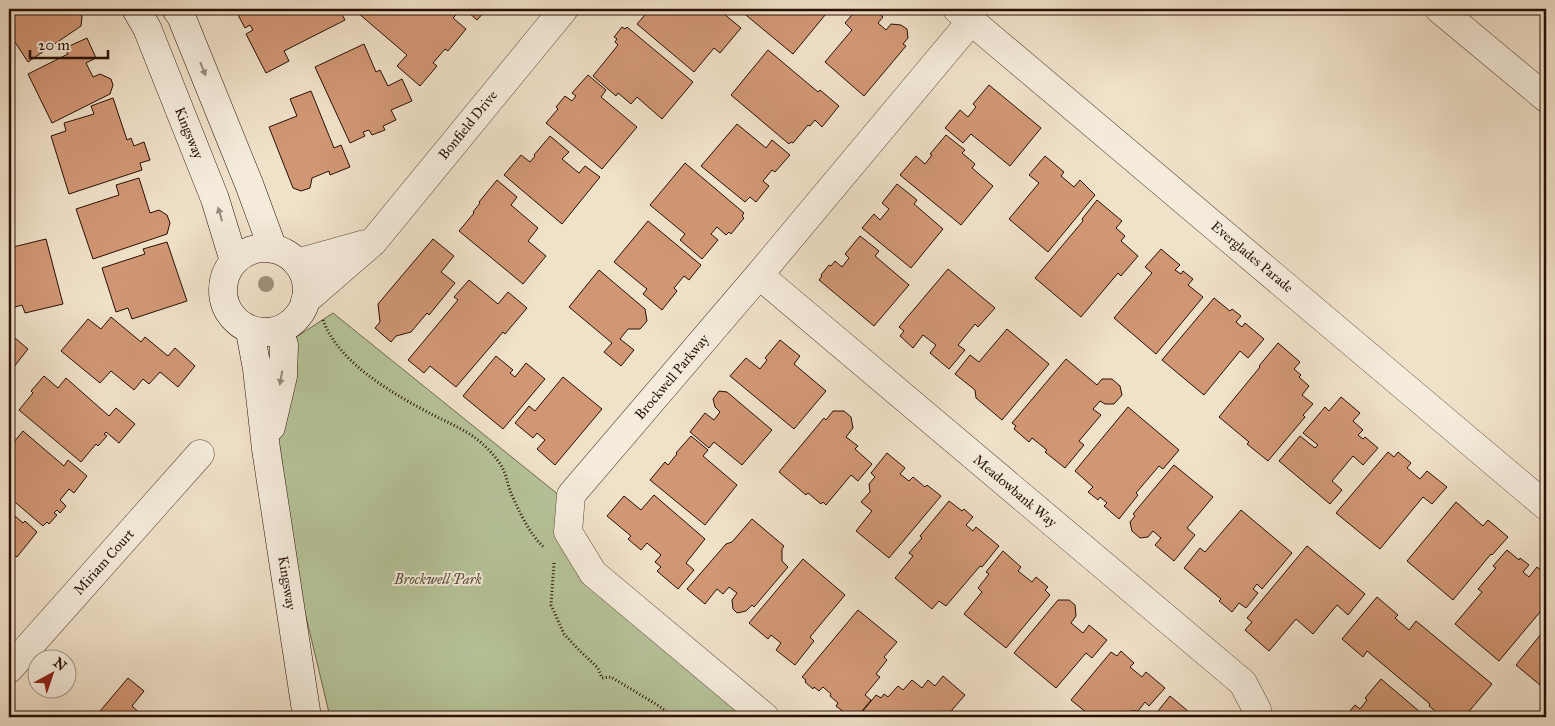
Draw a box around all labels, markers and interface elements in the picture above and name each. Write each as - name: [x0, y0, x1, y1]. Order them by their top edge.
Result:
- scale bar: [30, 28, 108, 60]
- text: 20 m: [38, 36, 70, 54]
- one-way arrow: [199, 62, 207, 77]
- street label: Bonfield Drive: [435, 87, 501, 163]
- street label: Kingsway: [171, 105, 207, 162]
- one-way arrow: [215, 207, 223, 222]
- street label: Everglades Parade: [1207, 218, 1297, 296]
- street label: Brockwell Parkway: [631, 331, 713, 423]
- one-way arrow: [277, 371, 285, 387]
- street label: Meadowbank Way: [970, 451, 1061, 531]
- street label: Miriam Court: [70, 526, 138, 598]
- street label: Kingsway: [274, 555, 300, 612]
- park label: Brockwell Park: [393, 571, 483, 588]
- north arrow: [28, 648, 78, 698]
- text: N: [50, 654, 70, 675]

